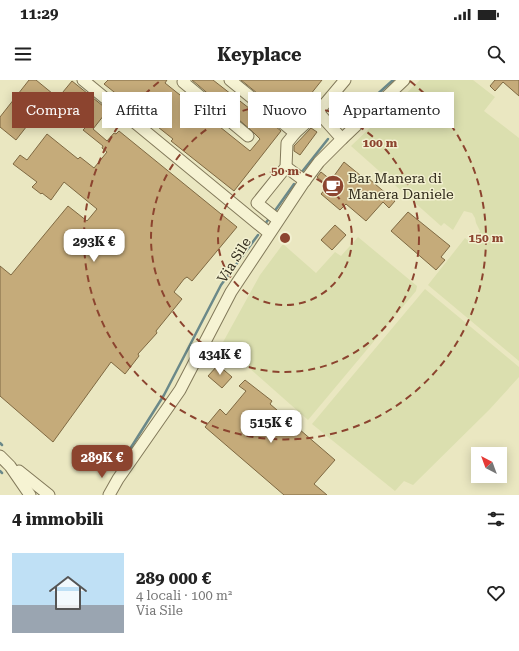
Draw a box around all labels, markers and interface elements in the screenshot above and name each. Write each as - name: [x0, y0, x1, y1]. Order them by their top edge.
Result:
- text: 11:29: [20, 5, 58, 23]
- icon: menu: [12, 43, 34, 65]
- icon: search: [485, 43, 507, 65]
- text: Keyplace: [217, 44, 302, 65]
- chip: Compra: [12, 92, 94, 128]
- chip: Affitta: [102, 92, 172, 128]
- chip: Filtri: [180, 92, 240, 128]
- chip: Nuovo: [248, 92, 321, 128]
- chip: Appartamento: [329, 92, 454, 128]
- text: 100 m: [363, 136, 398, 150]
- text: 50 m: [271, 164, 299, 178]
- place label: Bar Manera di Manera Daniele: [348, 170, 454, 202]
- cafe icon: Bar Manera di Manera Daniele: [320, 173, 346, 199]
- pin: 293K €: [61, 229, 127, 263]
- centre of rings: [278, 231, 292, 245]
- text: 150 m: [469, 231, 504, 245]
- text: 293K €: [73, 234, 115, 249]
- street label: Via Sile: [214, 234, 254, 286]
- pin: 434K €: [187, 342, 253, 376]
- text: 434K €: [199, 347, 241, 362]
- pin: 515K €: [238, 410, 304, 444]
- text: 515K €: [250, 415, 292, 430]
- pin: 289K €: [69, 445, 135, 479]
- north arrow: [471, 447, 507, 483]
- map controls: [471, 447, 507, 483]
- text: 289K €: [81, 450, 123, 465]
- icon: filters: [485, 508, 507, 530]
- text: 4 immobili: [12, 509, 103, 529]
- text: 289 000 €: [136, 568, 211, 588]
- icon: home: [44, 569, 92, 617]
- icon: heart: [485, 582, 507, 604]
- text: 4 locali · 100 m²: [136, 588, 232, 603]
- text: Via Sile: [136, 603, 183, 618]

